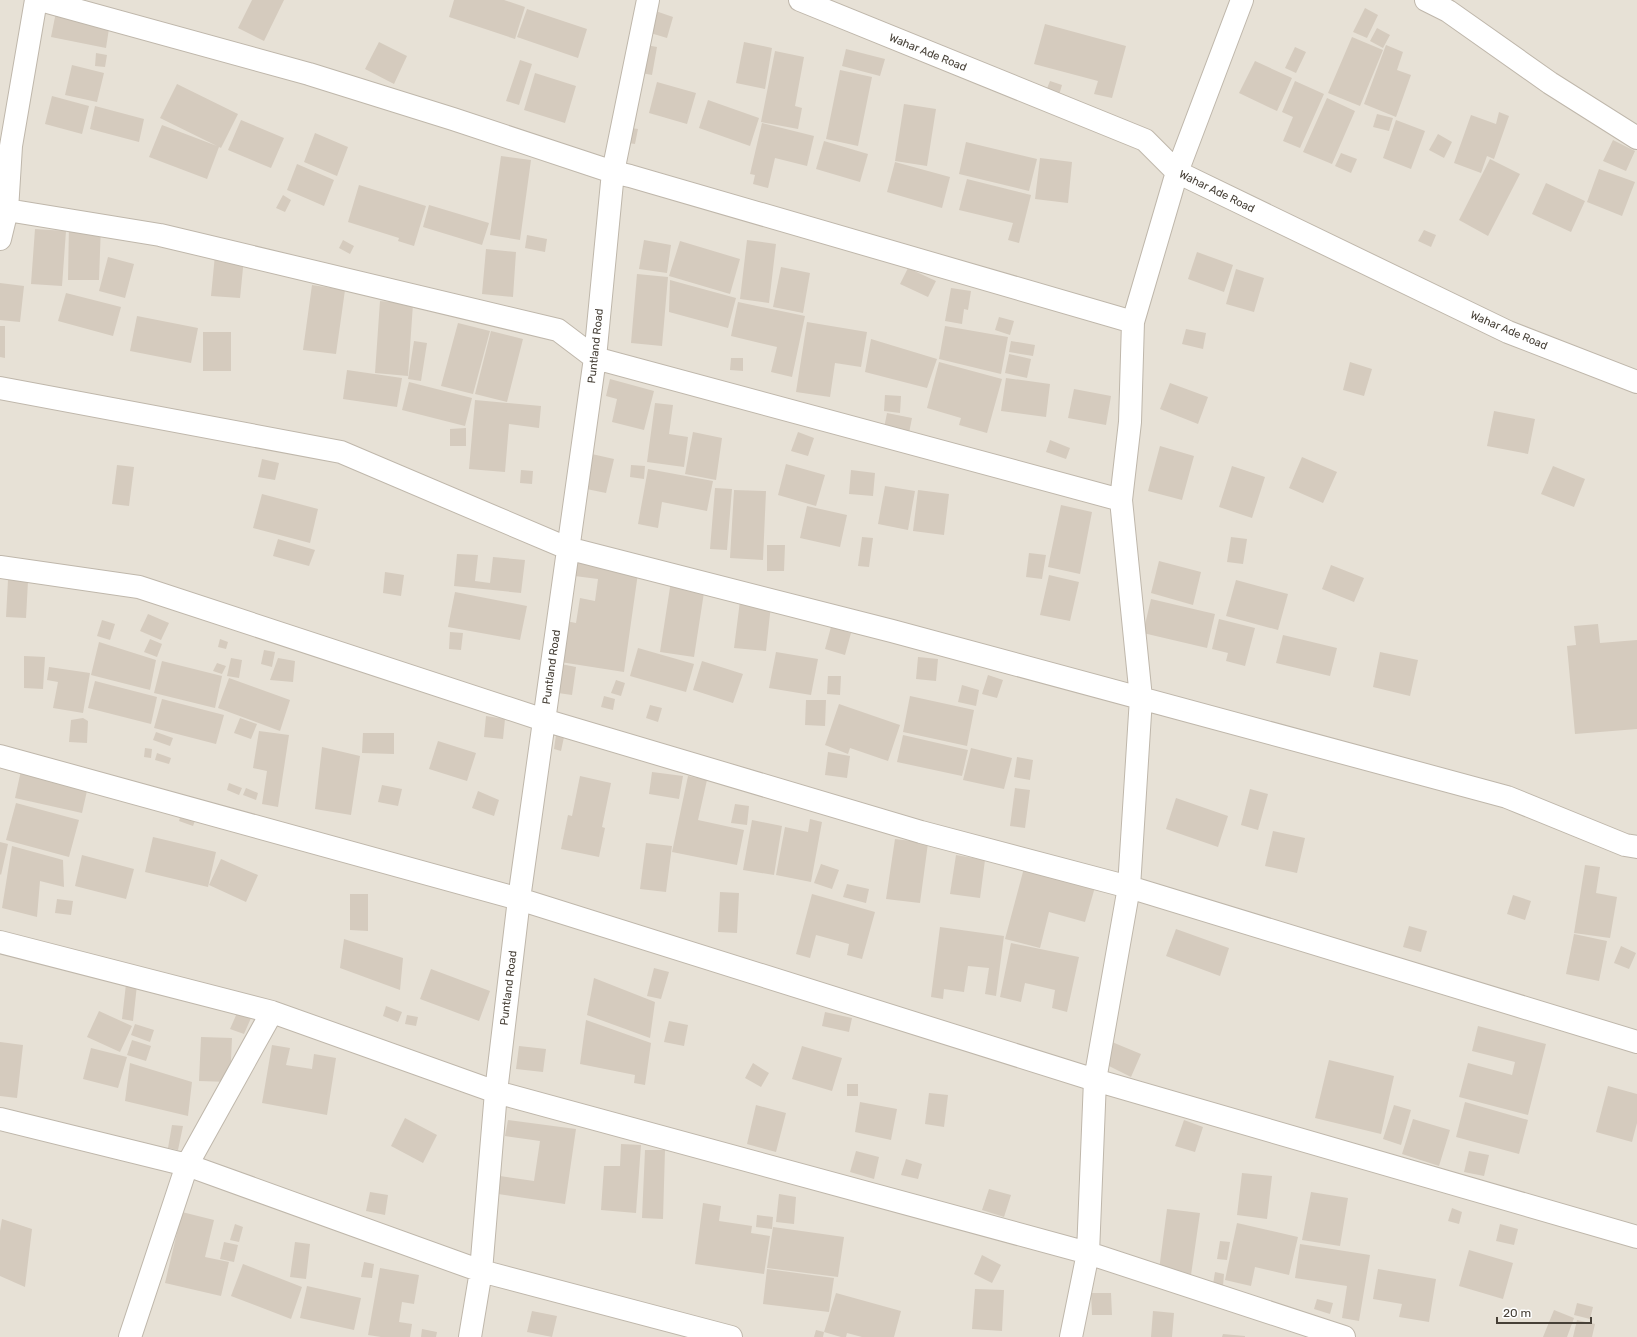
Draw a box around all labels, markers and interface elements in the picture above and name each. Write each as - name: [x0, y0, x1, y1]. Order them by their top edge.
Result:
- street label: Wahar Ade Road: [887, 31, 969, 74]
- street label: Wahar Ade Road: [1177, 168, 1257, 215]
- street label: Puntland Road: [585, 308, 606, 384]
- street label: Wahar Ade Road: [1468, 308, 1549, 353]
- street label: Puntland Road: [540, 629, 563, 705]
- street label: Puntland Road: [497, 950, 520, 1026]
- scale bar: [1497, 1299, 1591, 1325]
- text: 20 m: [1503, 1306, 1531, 1320]

